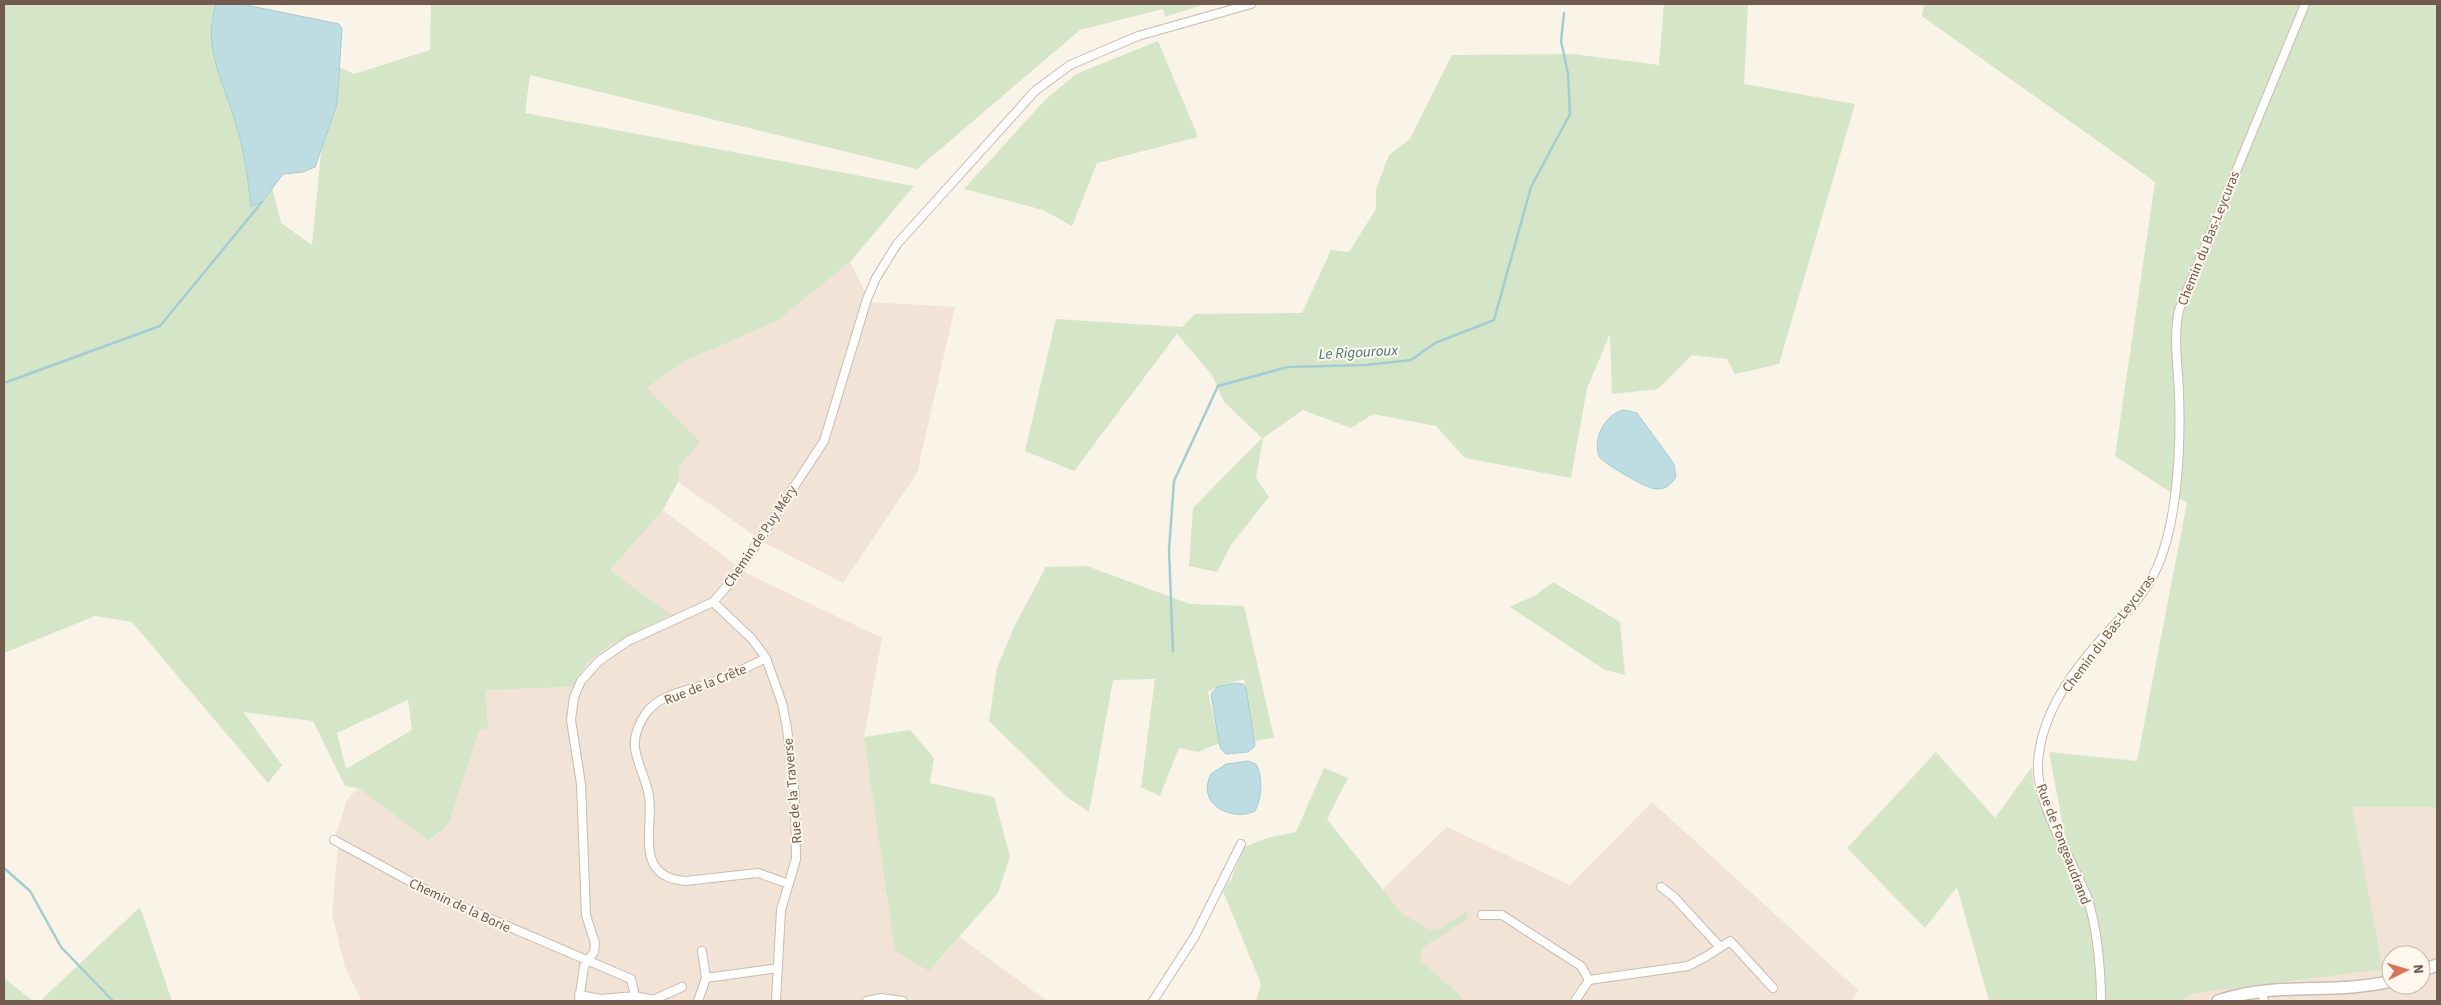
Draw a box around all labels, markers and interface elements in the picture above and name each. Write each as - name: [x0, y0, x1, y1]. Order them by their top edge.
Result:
- street label: Chemin du Bas-Leycuras: [2173, 168, 2245, 309]
- water label: Le Rigouroux: [1318, 340, 1399, 365]
- street label: Chemin de Puy Méry: [719, 481, 803, 592]
- street label: Chemin du Bas-Leycuras: [2058, 570, 2160, 697]
- street label: Rue de la Crête: [661, 659, 750, 711]
- street label: Rue de la Traverse: [778, 737, 808, 844]
- street label: Rue de Fongeaudrand: [2031, 781, 2095, 908]
- street label: Chemin de la Borie: [405, 874, 514, 938]
- north arrow: [2381, 945, 2431, 995]
- text: N: [2408, 963, 2428, 974]

